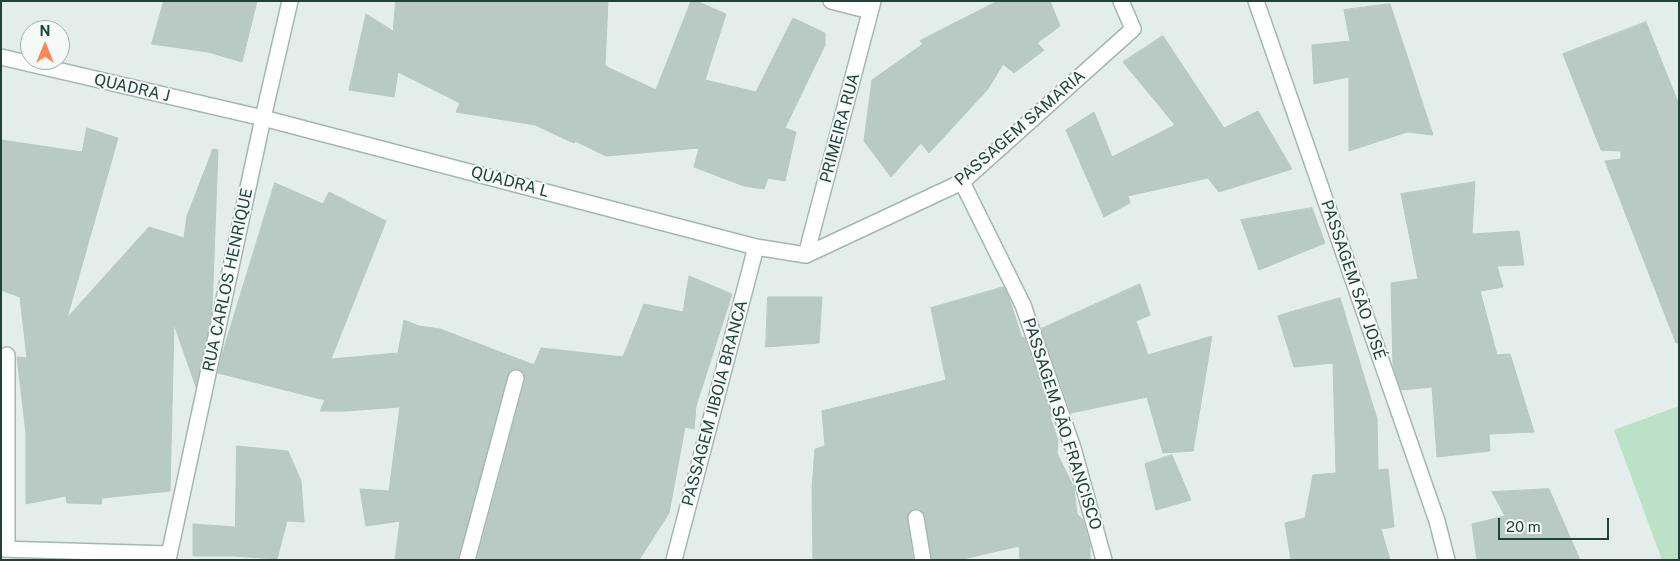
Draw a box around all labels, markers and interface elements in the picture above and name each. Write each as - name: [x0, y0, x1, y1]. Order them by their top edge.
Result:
- north arrow: [20, 20, 70, 70]
- text: N: [40, 23, 50, 39]
- street label: PASSAGEM SAMARIA: [951, 66, 1089, 190]
- street label: QUADRA J: [92, 70, 172, 106]
- street label: PRIMEIRA RUA: [816, 71, 864, 185]
- street label: QUADRA L: [469, 162, 551, 202]
- street label: RUA CARLOS HENRIQUE: [199, 186, 257, 374]
- street label: PASSAGEM SÃO JOSÉ: [1317, 198, 1389, 362]
- street label: PASSAGEM JIBOIA BRANCA: [678, 298, 752, 508]
- street label: PASSAGEM SÃO FRANCISCO: [1019, 316, 1105, 532]
- scale bar: [1500, 508, 1611, 540]
- text: 20 m: [1506, 518, 1541, 535]

